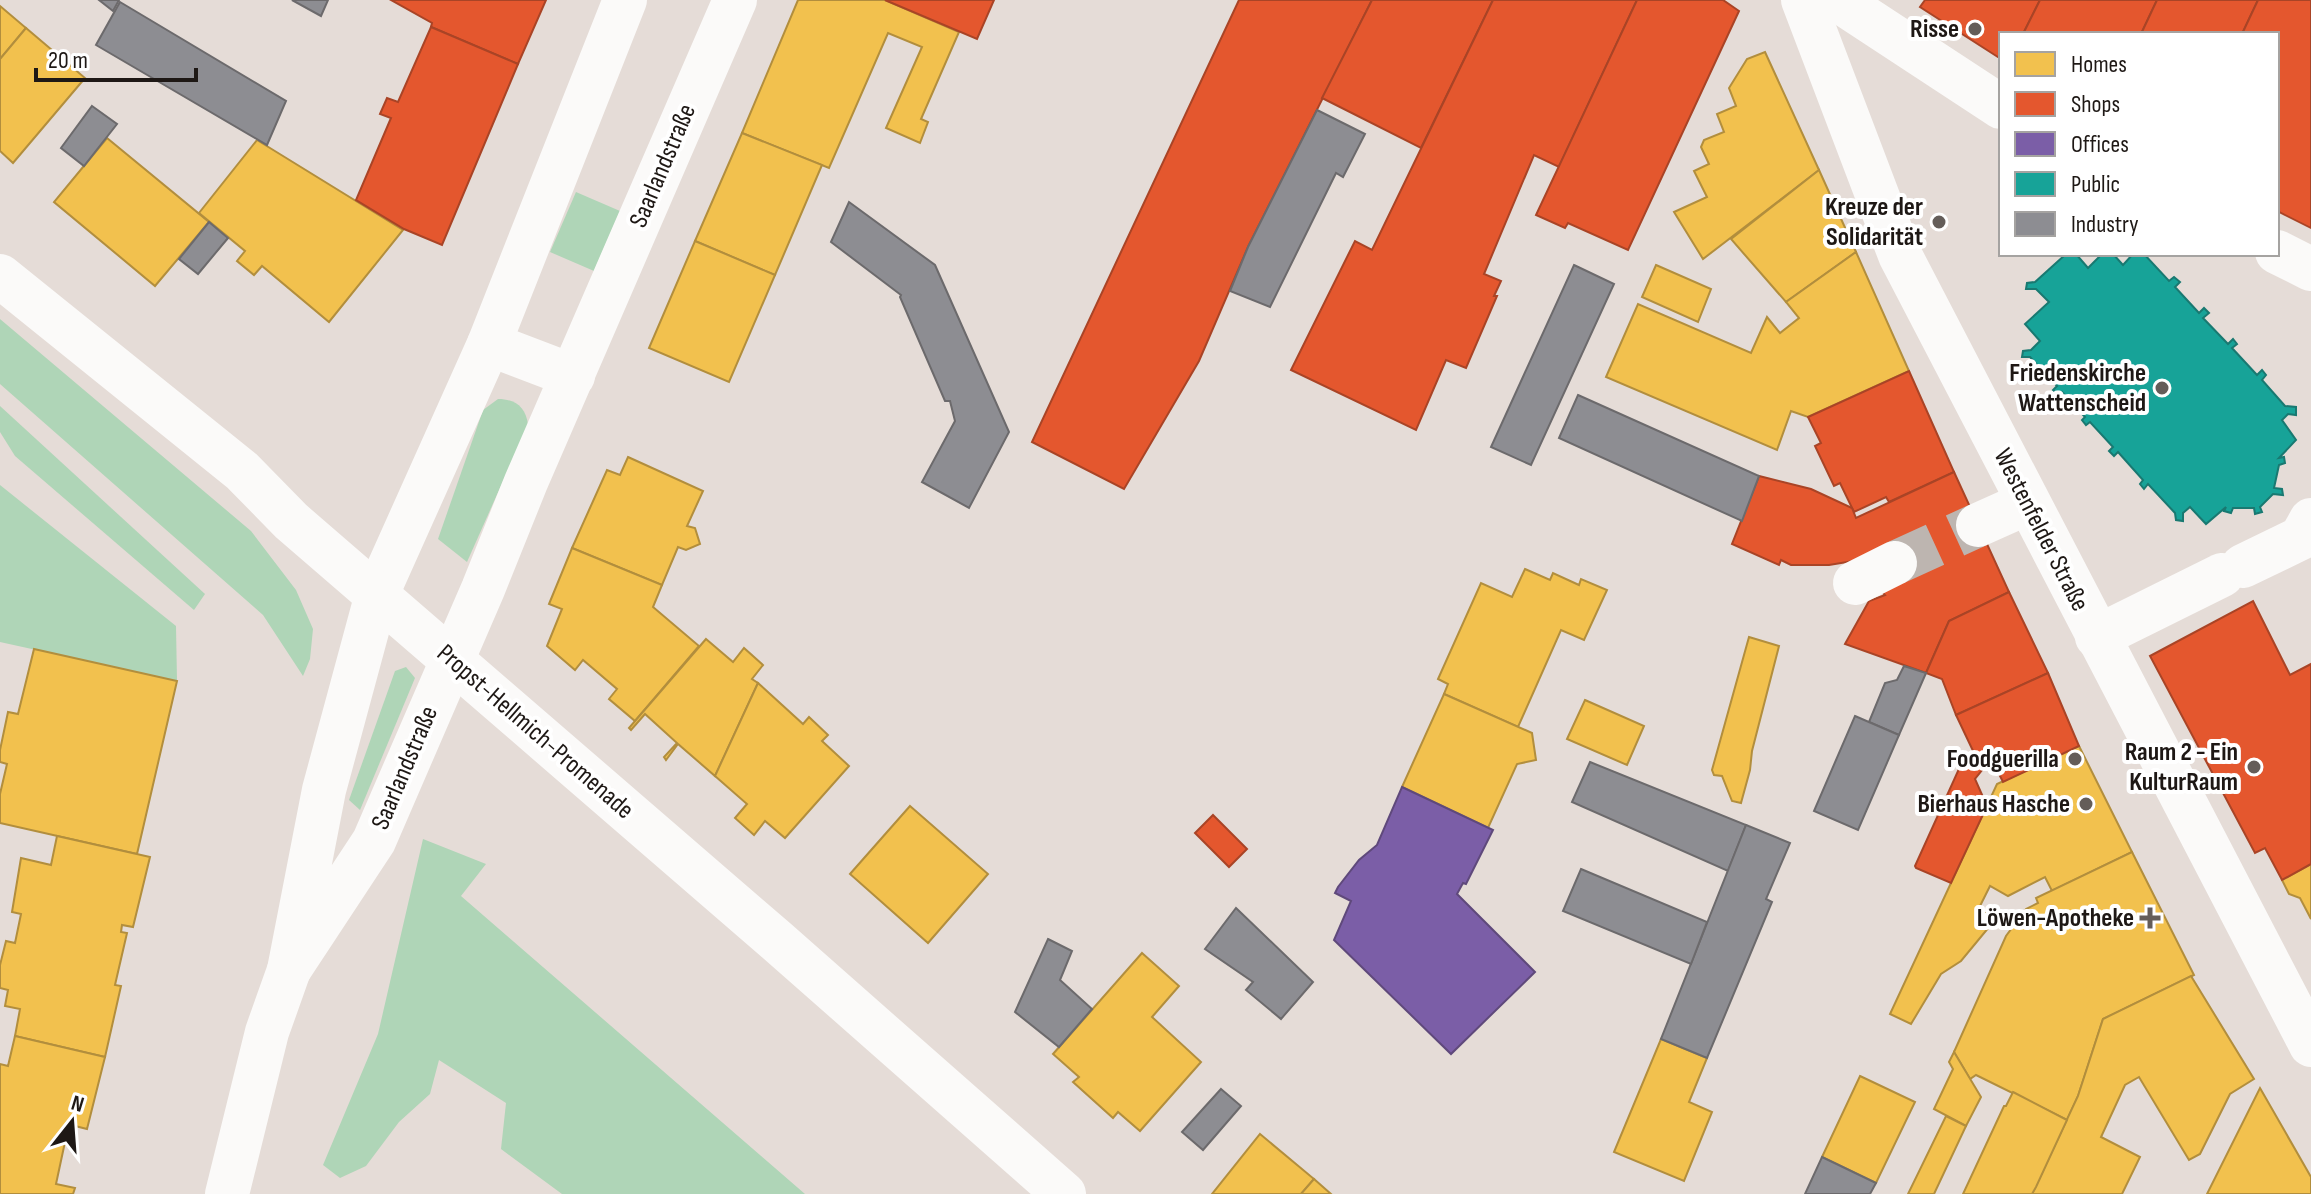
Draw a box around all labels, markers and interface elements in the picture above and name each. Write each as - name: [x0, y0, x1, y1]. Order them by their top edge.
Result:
- place label: Risse: [1910, 14, 1959, 45]
- marker: Risse: [1966, 20, 1984, 38]
- scale bar: [36, 32, 196, 82]
- legend: [1999, 32, 2279, 256]
- text: 20 m: [48, 46, 88, 75]
- text: Homes: [2071, 50, 2127, 79]
- text: Shops: [2071, 90, 2120, 119]
- street label: Saarlandstraße: [623, 100, 703, 232]
- text: Offices: [2071, 130, 2129, 159]
- text: Public: [2071, 170, 2120, 199]
- place label: Kreuze der Solidarität: [1825, 192, 1923, 253]
- text: Industry: [2071, 210, 2138, 239]
- marker: Kreuze der Solidarität: [1930, 213, 1948, 231]
- place label: Friedenskirche Wattenscheid: [2009, 358, 2146, 419]
- marker: Friedenskirche Wattenscheid: [2153, 379, 2171, 397]
- street label: Westenfelder Straße: [1987, 444, 2095, 616]
- street label: Propst-Hellmich-Promenade: [430, 638, 640, 826]
- street label: Saarlandstraße: [365, 702, 445, 834]
- place label: Raum 2 - Ein KulturRaum: [2125, 737, 2238, 798]
- place label: Foodguerilla: [1947, 744, 2059, 775]
- marker: Foodguerilla: [2066, 750, 2084, 768]
- marker: Raum 2 - Ein KulturRaum: [2245, 758, 2263, 776]
- place label: Bierhaus Hasche: [1918, 789, 2070, 820]
- marker: Bierhaus Hasche: [2077, 795, 2095, 813]
- place label: Löwen-Apotheke: [1977, 903, 2134, 934]
- marker: Löwen-Apotheke: [2141, 909, 2159, 927]
- north arrow: [32, 1082, 112, 1162]
- text: N: [68, 1090, 87, 1119]

